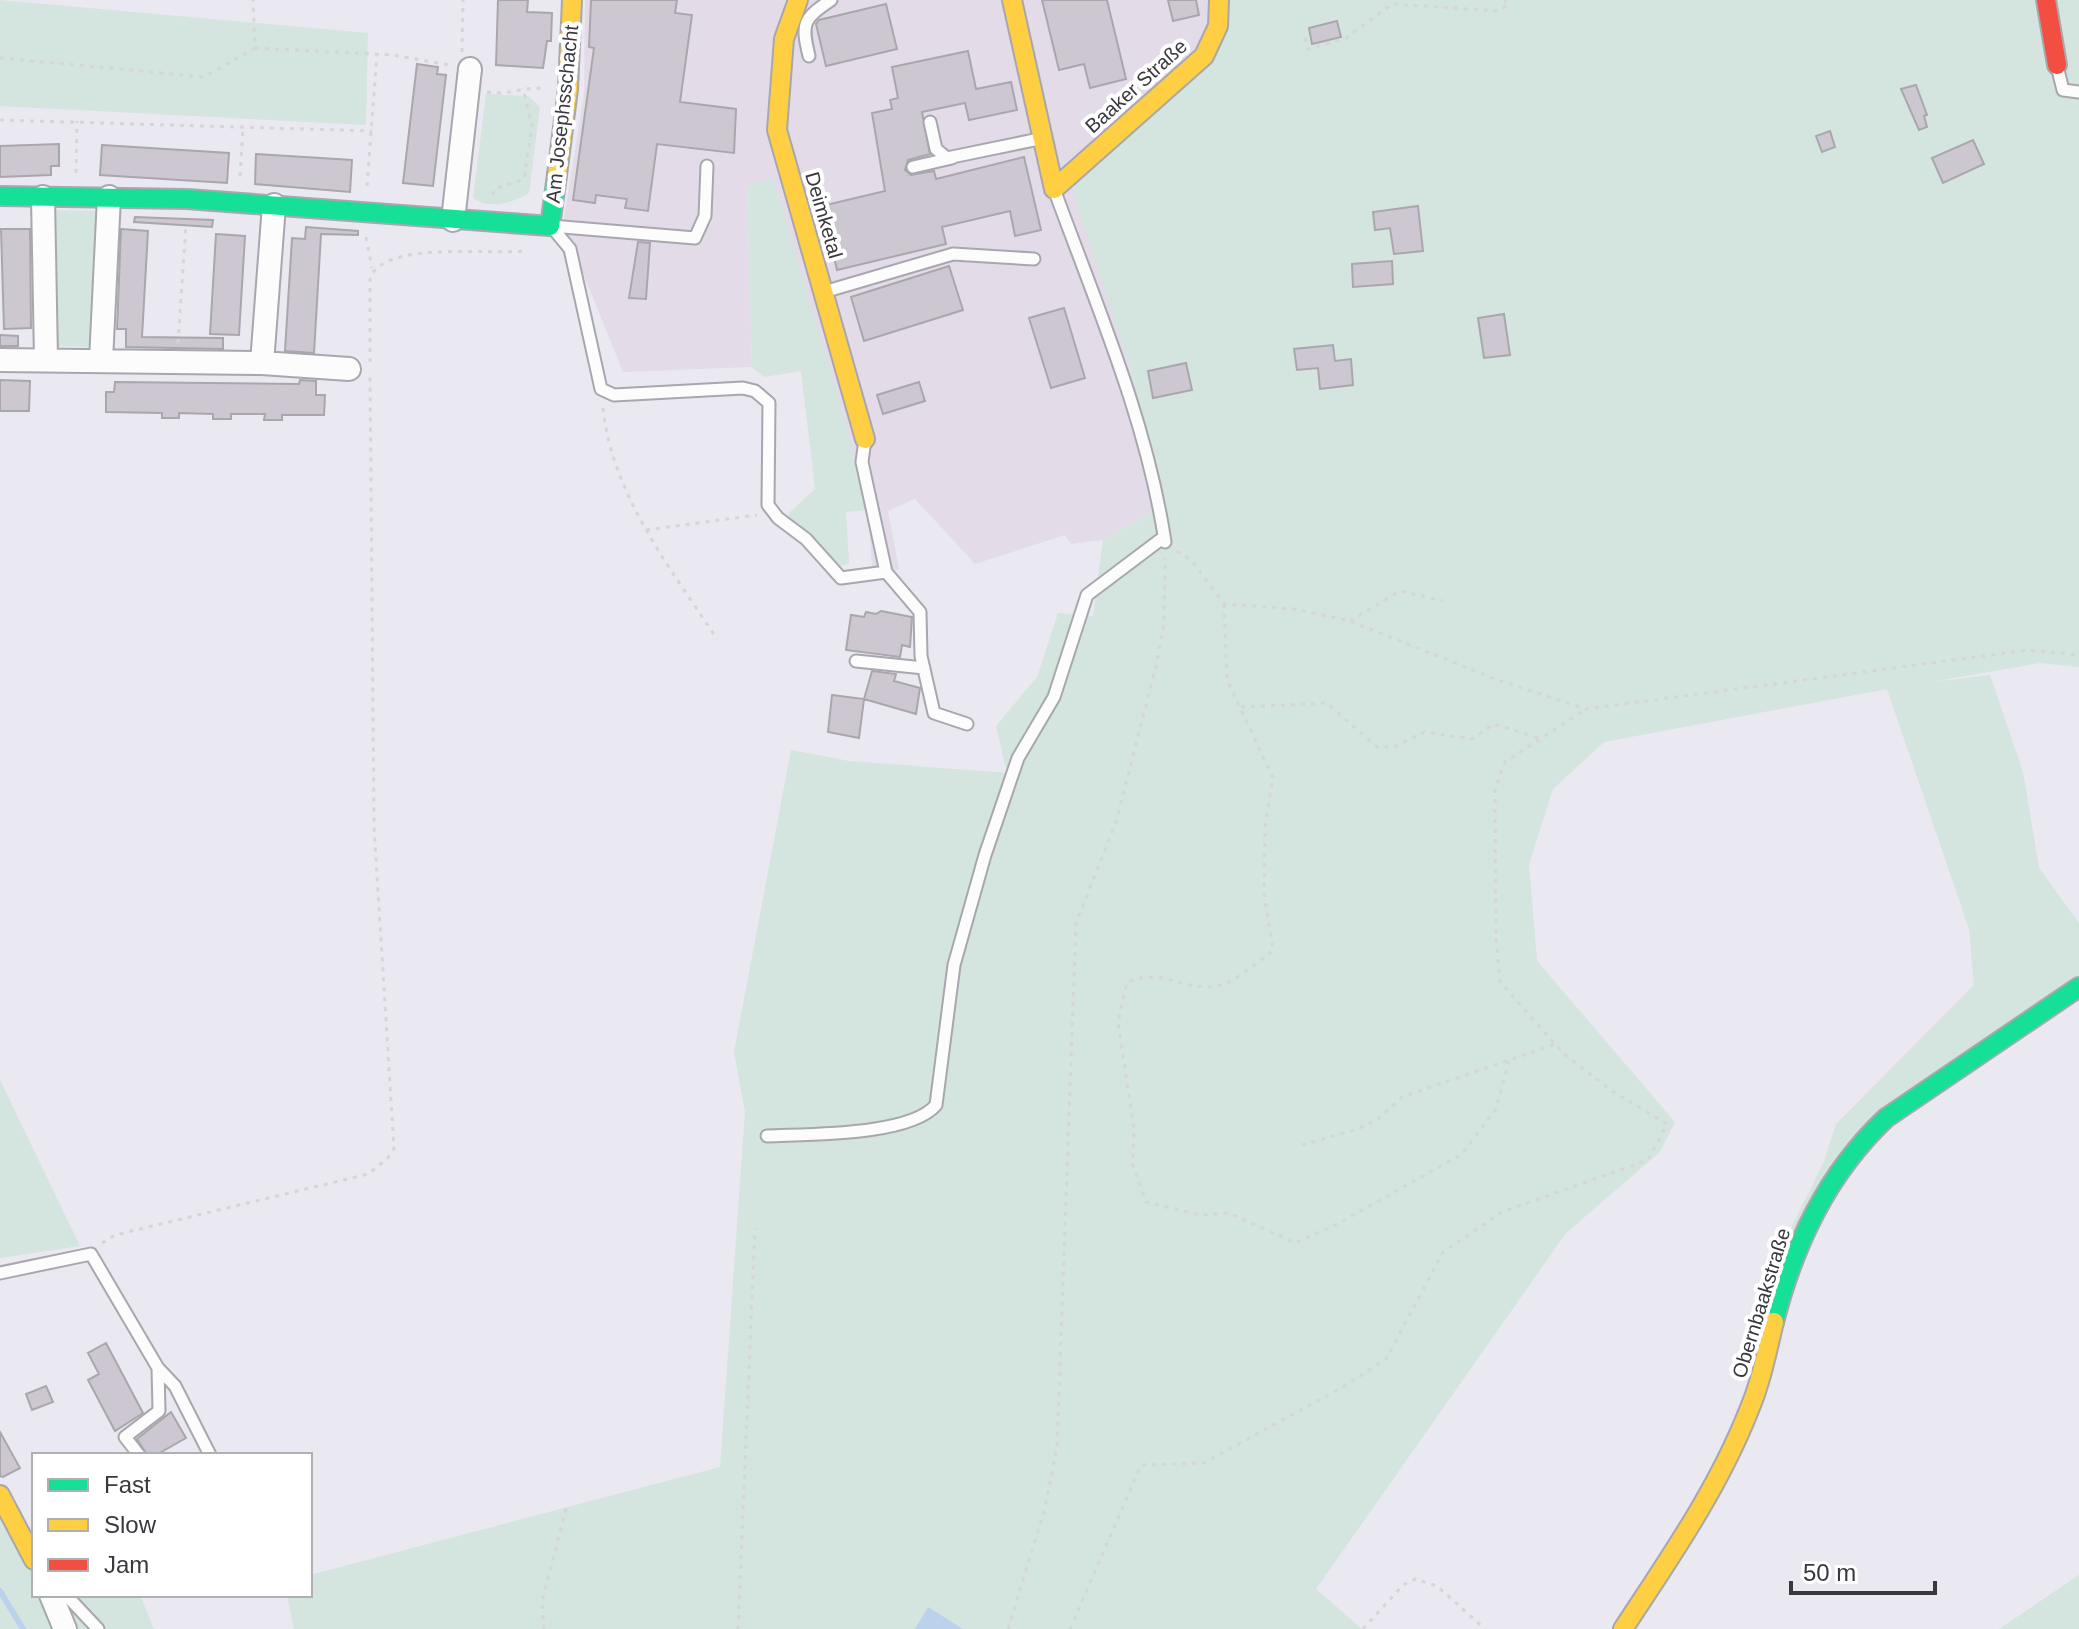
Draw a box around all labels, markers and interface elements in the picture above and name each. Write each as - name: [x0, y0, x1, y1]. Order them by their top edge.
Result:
- street label: Am Josephsschacht: [542, 23, 582, 204]
- street label: Baaker Straße: [1081, 35, 1191, 137]
- street label: Deimketal: [801, 169, 847, 261]
- street label: Obernbaakstraße: [1728, 1225, 1794, 1381]
- legend: [32, 1453, 312, 1597]
- text: Fast: [104, 1471, 151, 1498]
- text: Slow: [104, 1511, 157, 1538]
- scale bar: [1791, 1545, 1935, 1595]
- text: Jam: [104, 1551, 149, 1578]
- text: 50 m: [1803, 1559, 1856, 1586]

